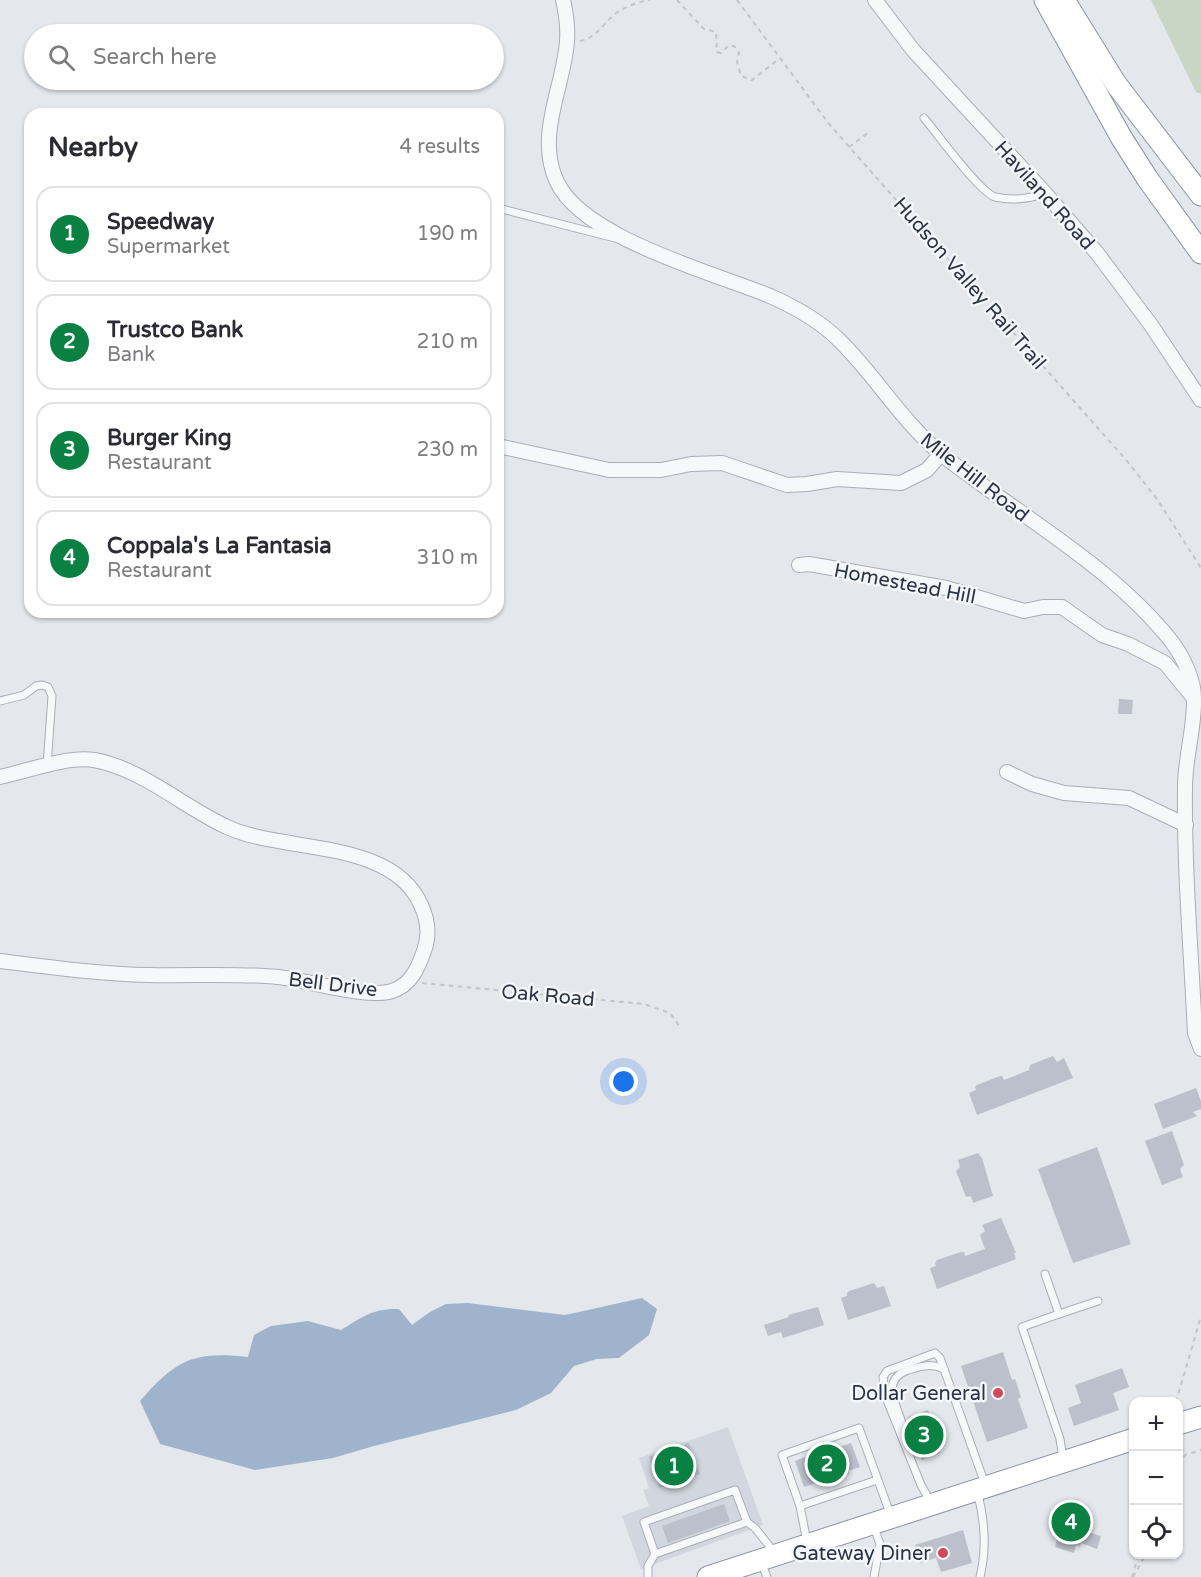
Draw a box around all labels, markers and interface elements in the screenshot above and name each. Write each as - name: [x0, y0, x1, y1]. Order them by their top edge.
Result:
- search box: [24, 24, 504, 90]
- icon: search: [45, 41, 78, 74]
- text: Search here: [93, 44, 217, 70]
- text: Nearby: [48, 132, 138, 163]
- text: 4 results: [400, 135, 480, 159]
- street label: Haviland Road: [989, 136, 1099, 255]
- street label: Hudson Valley Rail Trail: [888, 193, 1051, 375]
- text: Speedway: [107, 209, 214, 235]
- text: 1: [63, 222, 76, 246]
- text: 190 m: [417, 222, 478, 246]
- text: Supermarket: [107, 235, 230, 259]
- text: Trustco Bank: [107, 317, 243, 343]
- text: 2: [63, 330, 76, 354]
- text: 210 m: [417, 330, 478, 354]
- text: Bank: [107, 343, 155, 367]
- text: Burger King: [107, 425, 232, 451]
- street label: Mile Hill Road: [915, 428, 1033, 528]
- text: 3: [63, 438, 76, 462]
- text: 230 m: [417, 438, 478, 462]
- text: Restaurant: [107, 451, 212, 475]
- text: Coppala's La Fantasia: [107, 533, 332, 559]
- text: 4: [63, 546, 76, 570]
- text: 310 m: [417, 546, 478, 570]
- street label: Homestead Hill: [832, 558, 978, 609]
- text: Restaurant: [107, 559, 212, 583]
- street label: Bell Drive: [287, 968, 379, 1002]
- street label: Oak Road: [500, 980, 596, 1012]
- your location: [609, 1067, 638, 1096]
- place label: Dollar General: [851, 1382, 986, 1406]
- marker: Dollar General: [991, 1386, 1005, 1400]
- map controls: [1129, 1397, 1183, 1559]
- button: +: [1129, 1397, 1183, 1451]
- pin: 3: [904, 1412, 944, 1458]
- pin: 2: [808, 1442, 846, 1486]
- pin: 1: [654, 1444, 694, 1488]
- button: −: [1129, 1451, 1183, 1505]
- pin: 4: [1052, 1500, 1090, 1544]
- button: locate: [1129, 1505, 1183, 1559]
- place label: Gateway Diner: [792, 1542, 931, 1566]
- marker: Gateway Diner: [936, 1546, 950, 1560]

